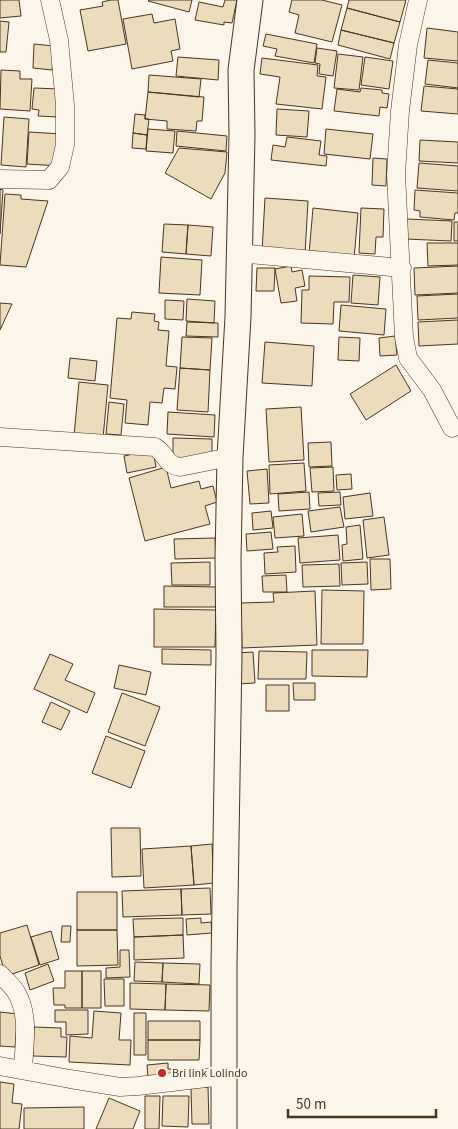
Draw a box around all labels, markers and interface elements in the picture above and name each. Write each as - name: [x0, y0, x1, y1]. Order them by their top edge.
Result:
- place label: Bri link Lolindo: [172, 1065, 247, 1082]
- marker: Bri link Lolindo: [156, 1067, 168, 1079]
- scale bar: [288, 1086, 436, 1118]
- text: 50 m: [296, 1094, 326, 1115]

